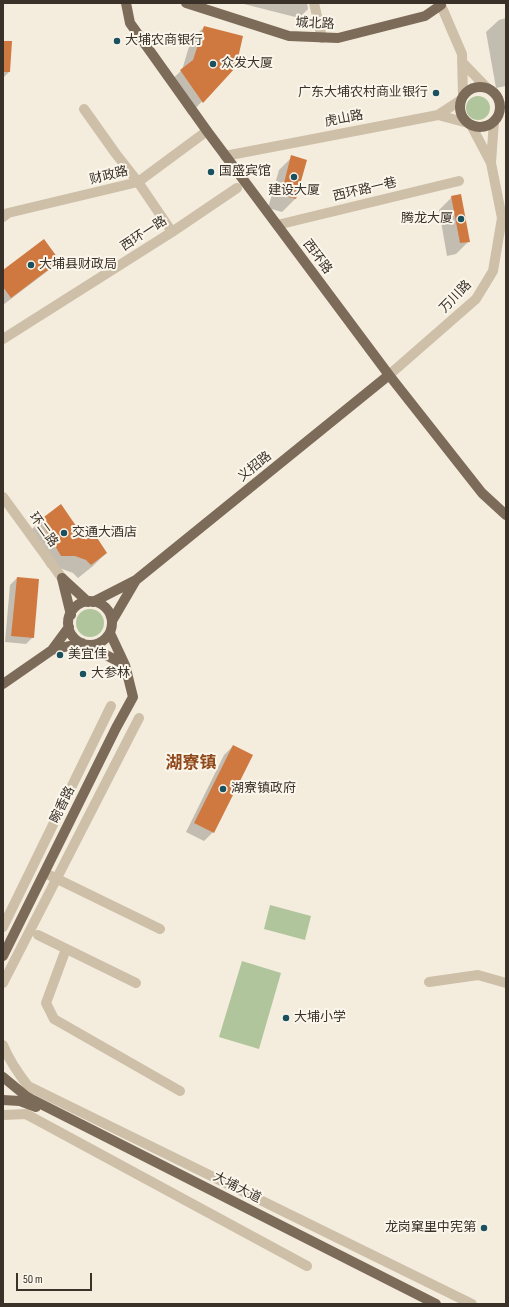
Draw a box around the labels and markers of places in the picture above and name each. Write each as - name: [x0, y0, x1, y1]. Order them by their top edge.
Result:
- place label: 大埔农商银行: [125, 33, 203, 49]
- marker: 大埔农商银行: [112, 36, 122, 46]
- place label: 众发大厦: [221, 56, 273, 72]
- marker: 众发大厦: [208, 59, 218, 69]
- place label: 广东大埔农村商业银行: [298, 85, 428, 101]
- marker: 广东大埔农村商业银行: [431, 88, 441, 98]
- place label: 国盛宾馆: [219, 164, 271, 180]
- marker: 国盛宾馆: [206, 167, 216, 177]
- marker: 建设大厦: [289, 172, 299, 182]
- place label: 建设大厦: [268, 183, 320, 199]
- place label: 腾龙大厦: [401, 211, 453, 227]
- marker: 腾龙大厦: [456, 214, 466, 224]
- place label: 大埔县财政局: [39, 257, 117, 273]
- marker: 大埔县财政局: [26, 260, 36, 270]
- place label: 交通大酒店: [72, 525, 137, 541]
- marker: 交通大酒店: [59, 528, 69, 538]
- place label: 美宜佳: [68, 647, 107, 663]
- marker: 美宜佳: [55, 650, 65, 660]
- place label: 大参林: [91, 666, 130, 682]
- marker: 大参林: [78, 669, 88, 679]
- place label: 湖寮镇政府: [231, 781, 296, 797]
- marker: 湖寮镇政府: [218, 784, 228, 794]
- place label: 大埔小学: [294, 1010, 346, 1026]
- marker: 大埔小学: [281, 1013, 291, 1023]
- place label: 龙岗窠里中宪第: [385, 1220, 476, 1236]
- marker: 龙岗窠里中宪第: [479, 1223, 489, 1233]

